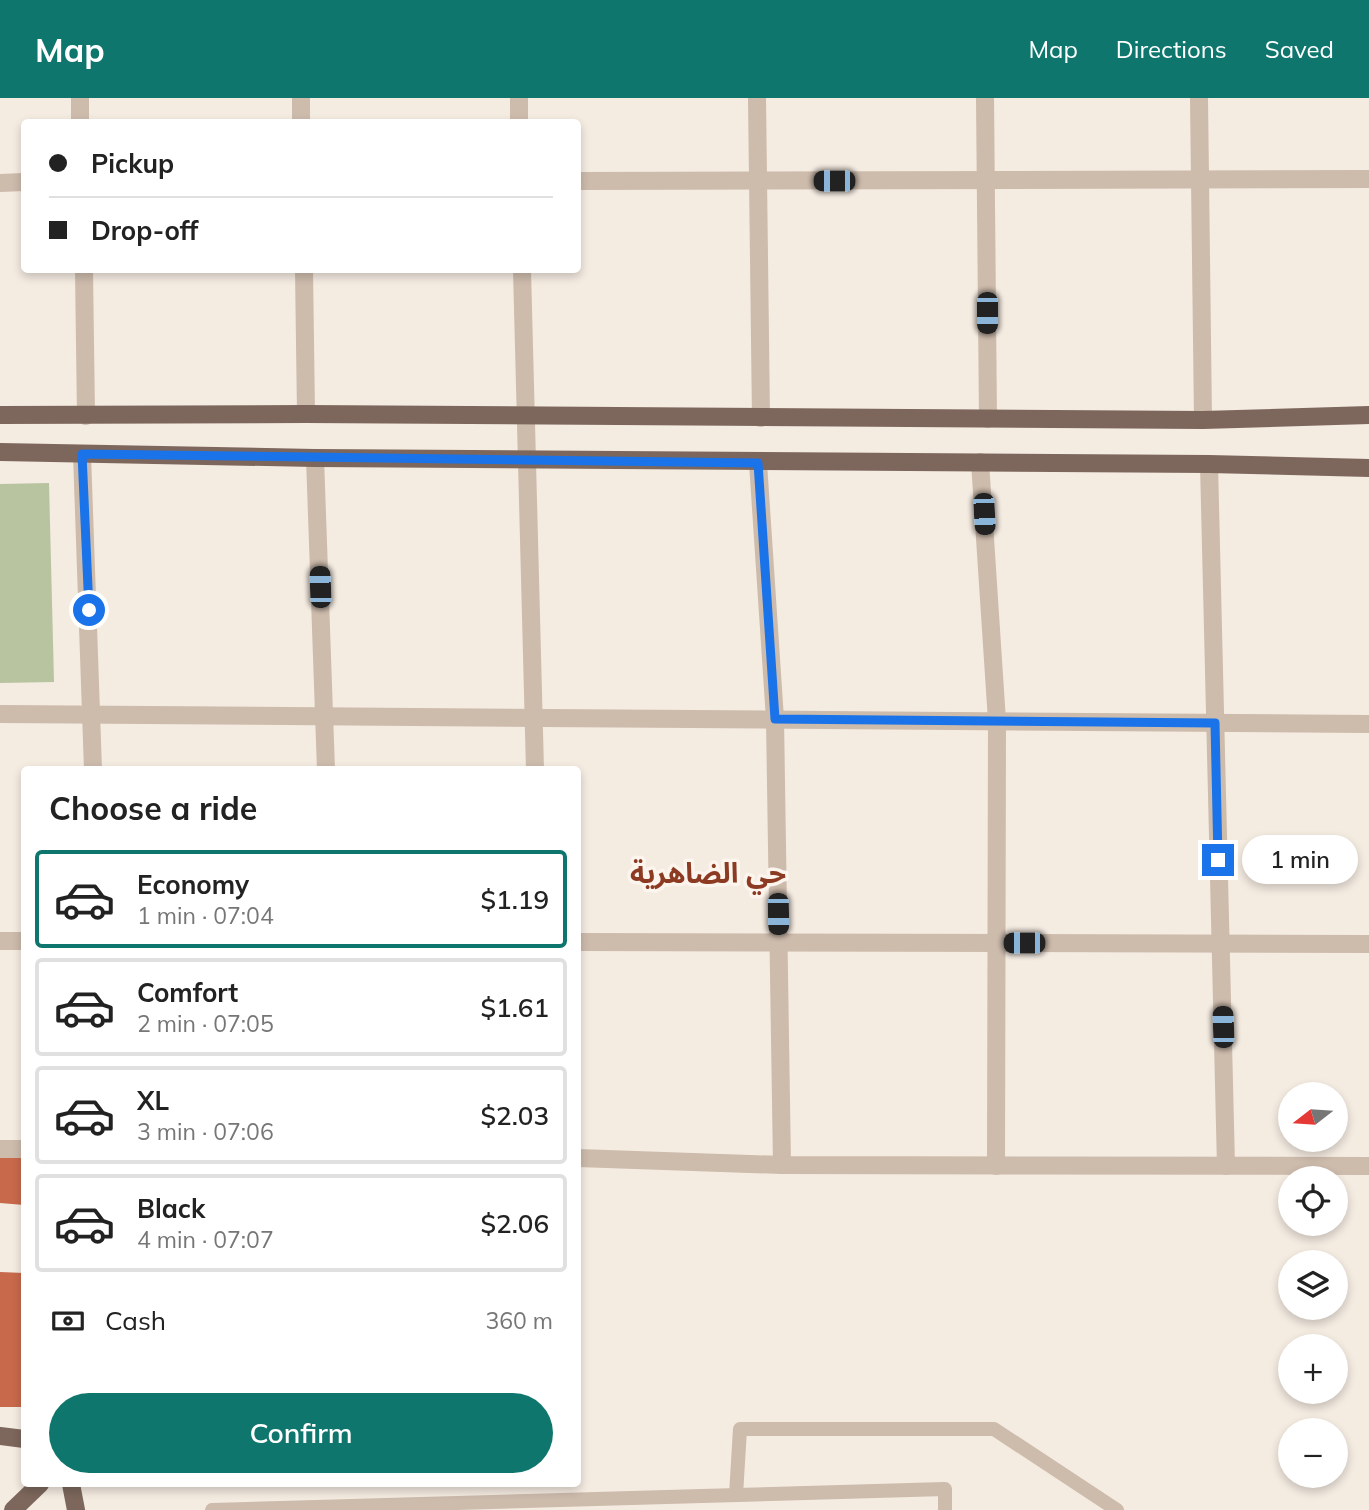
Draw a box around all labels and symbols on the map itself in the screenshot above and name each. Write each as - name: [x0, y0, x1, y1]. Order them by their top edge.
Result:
- car: [814, 171, 856, 192]
- car: [977, 292, 998, 334]
- car: [973, 492, 996, 536]
- car: [309, 566, 332, 608]
- route start: [73, 594, 105, 626]
- callout: 1 min: [1242, 836, 1358, 884]
- route end: [1202, 844, 1234, 876]
- district label: حي الضاهرية: [630, 855, 786, 895]
- car: [768, 893, 789, 935]
- car: [1004, 933, 1046, 954]
- car: [1212, 1006, 1235, 1048]
- north arrow: [1278, 1082, 1348, 1152]

